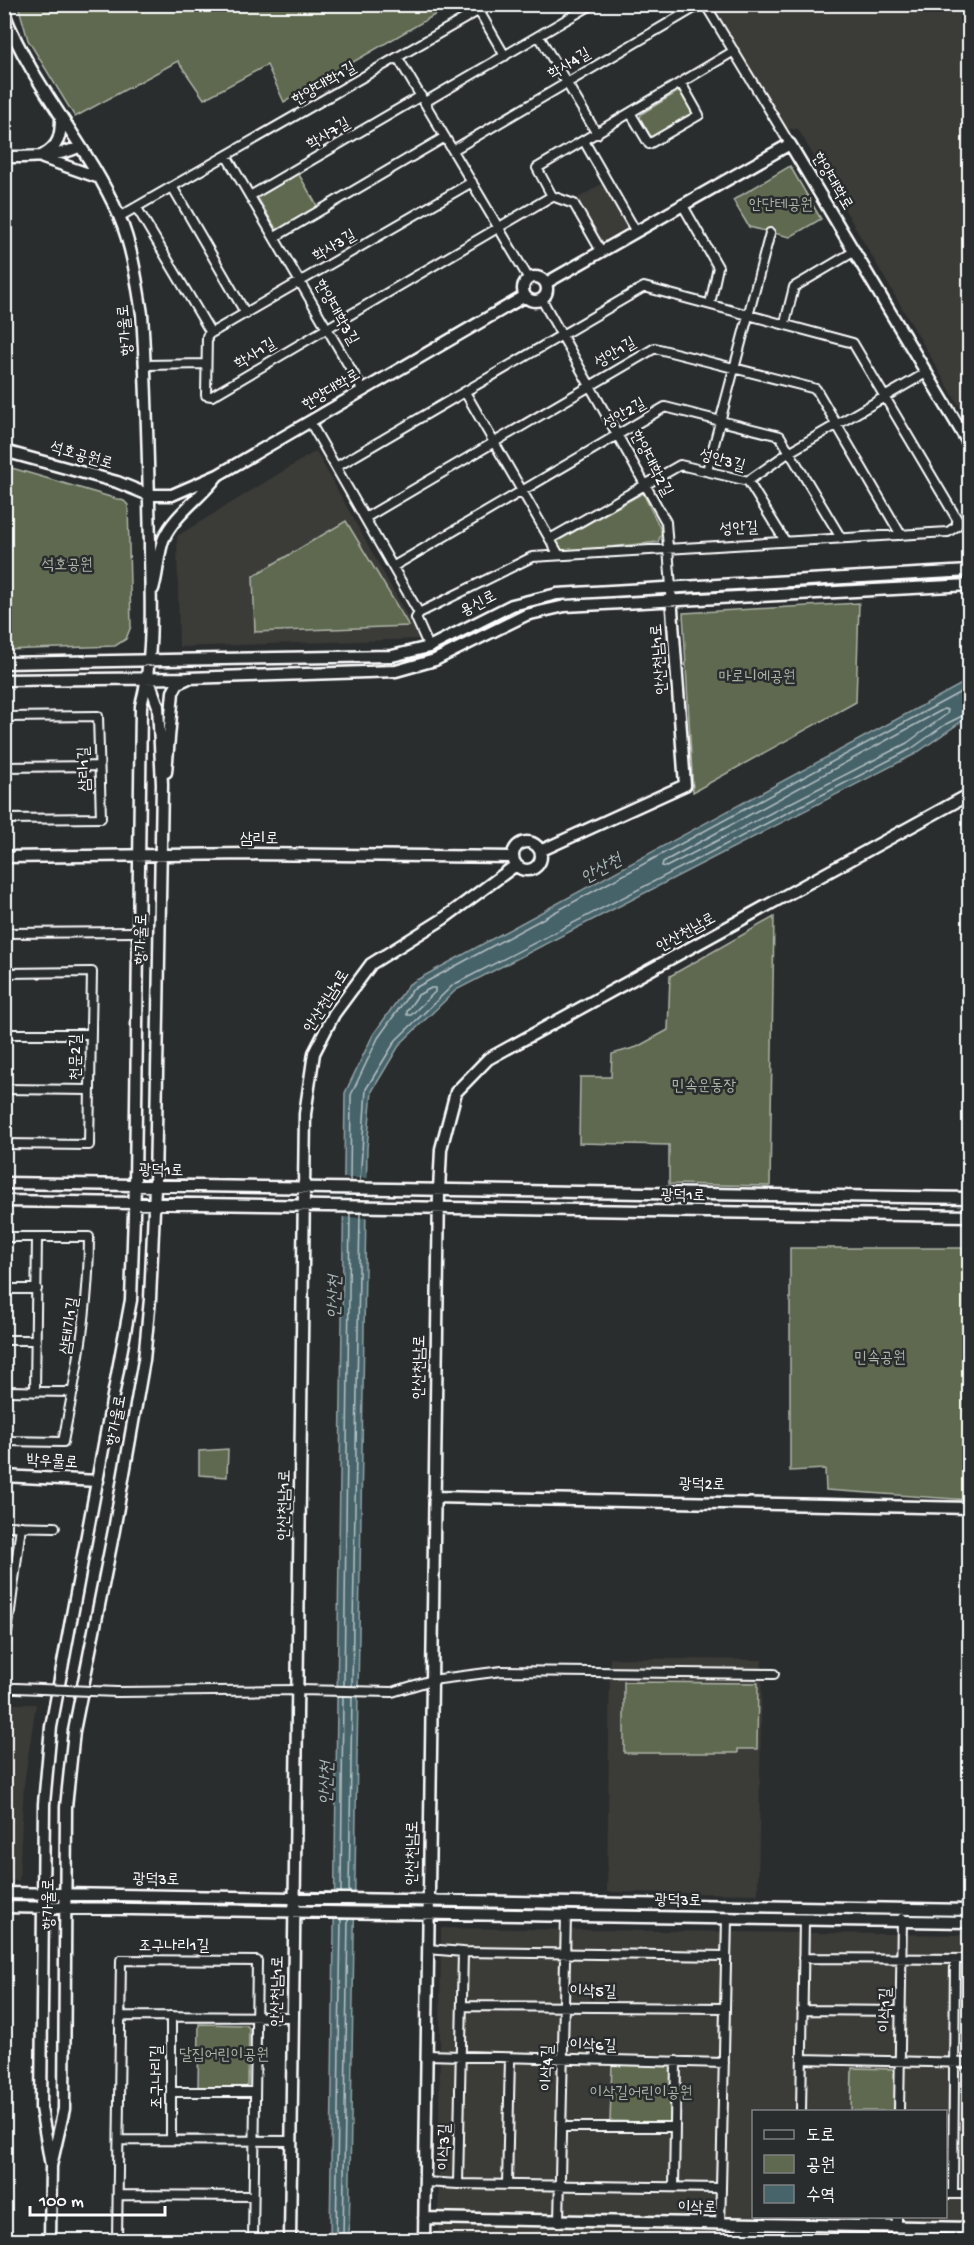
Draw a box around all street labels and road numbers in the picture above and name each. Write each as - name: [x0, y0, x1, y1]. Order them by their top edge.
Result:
- street label: 학사4길: [545, 45, 595, 85]
- street label: 한양대학1길: [290, 59, 361, 111]
- street label: 학사7길: [304, 115, 354, 155]
- street label: 한양대학로: [806, 150, 856, 214]
- street label: 학사3길: [310, 227, 360, 267]
- street label: 한양대학3길: [309, 277, 361, 349]
- street label: 항가울로: [115, 304, 139, 356]
- street label: 성안1길: [592, 334, 640, 374]
- street label: 학사1길: [232, 335, 280, 375]
- street label: 한양대학로: [300, 366, 364, 416]
- street label: 성안2길: [600, 395, 650, 435]
- street label: 한양대학2길: [625, 428, 675, 500]
- street label: 석호공원로: [47, 439, 115, 475]
- street label: 성안3길: [697, 447, 747, 477]
- street label: 성안길: [719, 519, 759, 540]
- street label: 용신로: [457, 588, 501, 622]
- street label: 안산천남1로: [648, 623, 674, 695]
- street label: 삼리1길: [76, 746, 96, 792]
- street label: 삼리로: [240, 831, 278, 850]
- street label: 안산천남로: [654, 910, 720, 958]
- street label: 항가울로: [133, 913, 153, 965]
- street label: 안산천남1로: [301, 967, 355, 1037]
- street label: 천문2길: [68, 1034, 87, 1080]
- street label: 광덕1로: [138, 1162, 184, 1182]
- street label: 광덕1로: [660, 1187, 706, 1207]
- street label: 삼태기1길: [58, 1296, 84, 1356]
- street label: 안산천남로: [411, 1335, 431, 1399]
- street label: 항가울로: [104, 1394, 132, 1448]
- street label: 박우물로: [26, 1452, 78, 1474]
- street label: 안산천남1로: [276, 1469, 296, 1541]
- street label: 광덕2로: [679, 1476, 725, 1496]
- street label: 안산천남로: [404, 1821, 424, 1885]
- street label: 광덕3로: [132, 1871, 180, 1891]
- street label: 항가울로: [41, 1878, 60, 1930]
- street label: 광덕3로: [654, 1892, 702, 1912]
- street label: 조구나리1길: [139, 1938, 210, 1957]
- street label: 안산천남1로: [269, 1955, 289, 2027]
- street label: 이삭5길: [569, 1983, 617, 2003]
- street label: 이삭1길: [877, 1987, 897, 2033]
- street label: 이삭6길: [569, 2037, 617, 2057]
- street label: 조구나리길: [149, 2045, 168, 2109]
- street label: 이삭4길: [539, 2045, 559, 2091]
- street label: 이삭3길: [436, 2123, 456, 2171]
- street label: 이삭로: [678, 2199, 716, 2219]

